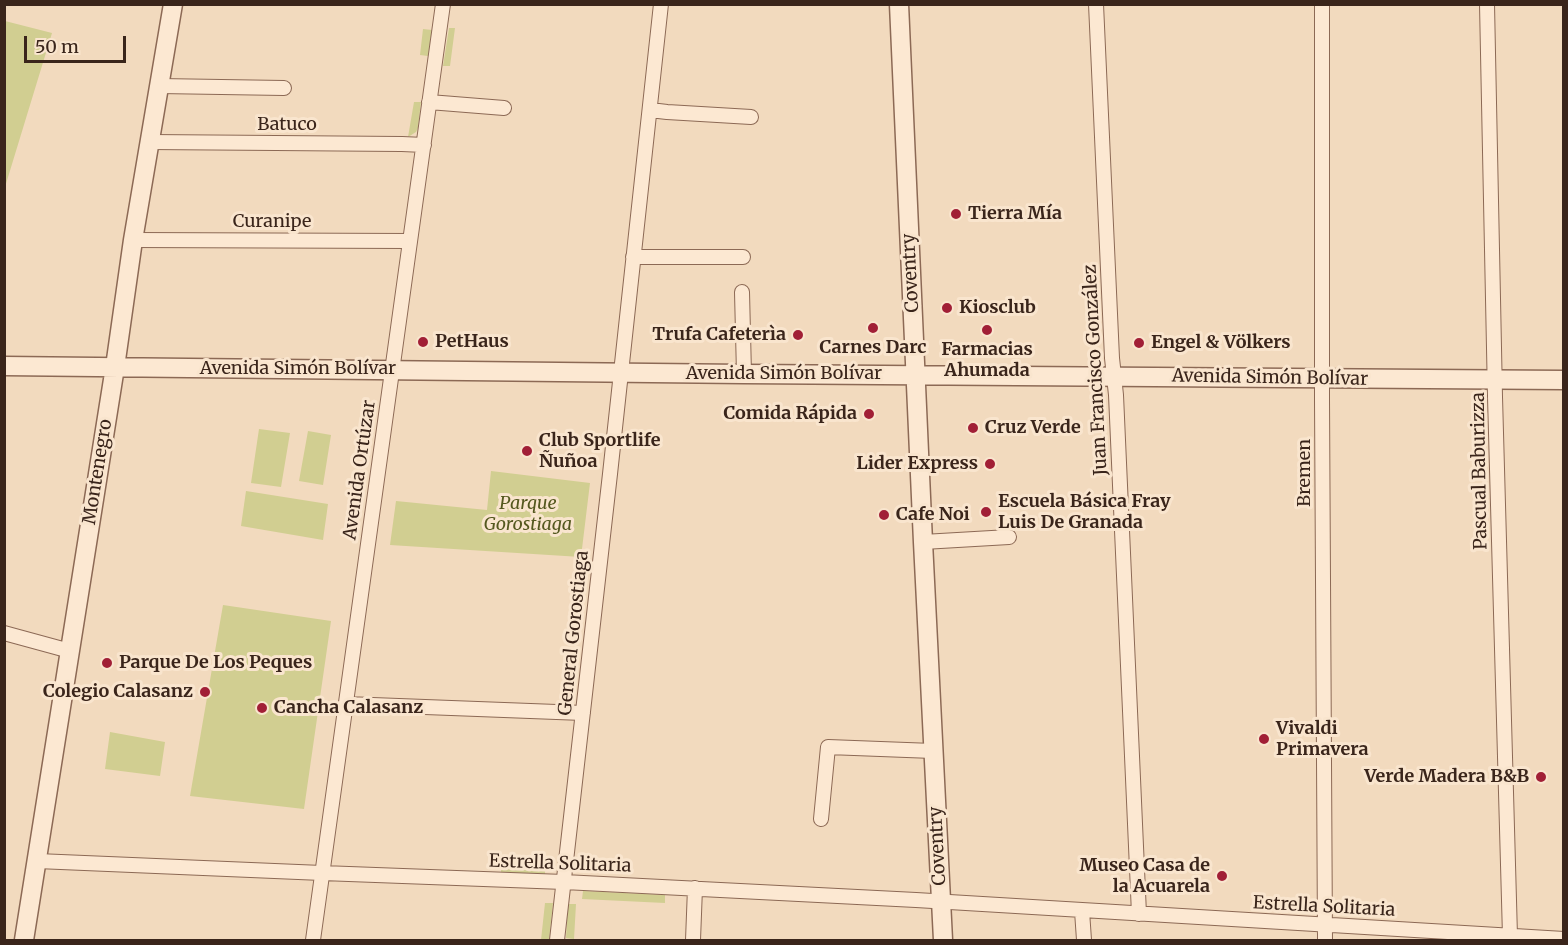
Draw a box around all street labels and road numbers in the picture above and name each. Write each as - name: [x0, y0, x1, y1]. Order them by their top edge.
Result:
- street label: Batuco: [257, 114, 317, 136]
- street label: Curanipe: [233, 211, 311, 233]
- street label: Coventry: [898, 233, 924, 313]
- street label: Juan Francisco González: [1080, 264, 1112, 476]
- street label: Avenida Simón Bolívar: [200, 358, 396, 380]
- street label: Avenida Simón Bolívar: [686, 363, 882, 385]
- street label: Avenida Simón Bolívar: [1172, 365, 1368, 391]
- street label: Pascual Baburizza: [1468, 392, 1492, 550]
- street label: Avenida Ortúzar: [339, 399, 381, 541]
- street label: Montenegro: [79, 418, 117, 526]
- street label: Bremen: [1294, 439, 1316, 507]
- street label: General Gorostiaga: [555, 549, 593, 717]
- street label: Coventry: [925, 806, 951, 886]
- street label: Estrella Solitaria: [488, 851, 632, 877]
- street label: Estrella Solitaria: [1252, 892, 1396, 922]

